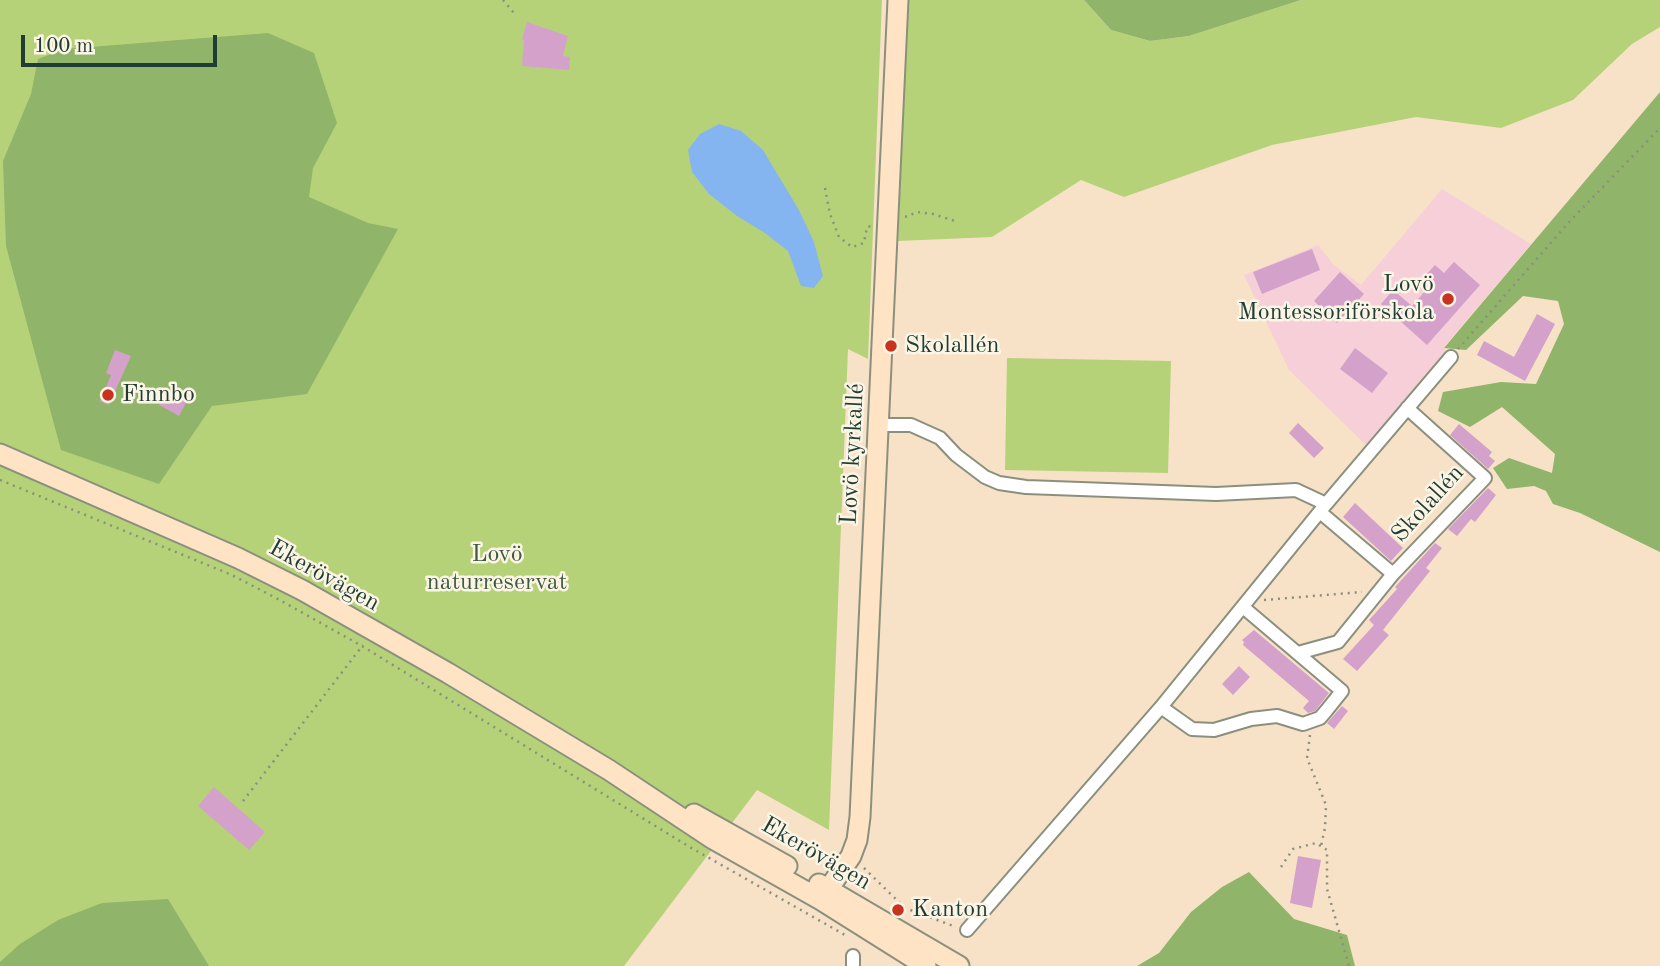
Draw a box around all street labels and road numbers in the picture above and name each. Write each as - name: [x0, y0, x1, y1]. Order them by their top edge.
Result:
- street label: Lovö kyrkallé: [835, 383, 871, 525]
- street label: Skolallén: [1386, 459, 1470, 549]
- street label: Ekerövägen: [264, 534, 384, 618]
- street label: Ekerövägen: [756, 811, 876, 897]

